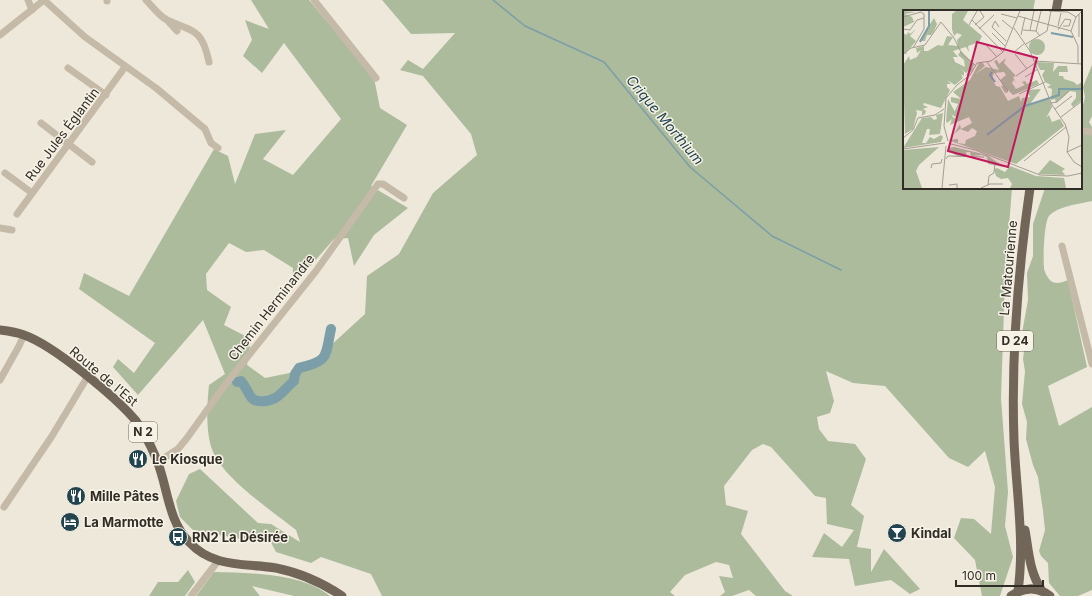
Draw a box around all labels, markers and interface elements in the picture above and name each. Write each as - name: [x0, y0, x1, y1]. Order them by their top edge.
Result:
- inset map: [903, 10, 1082, 189]
- water label: Crique Morthium: [623, 72, 708, 168]
- street label: Rue Jules Églantin: [22, 84, 102, 184]
- street label: La Matourienne: [996, 220, 1020, 316]
- street label: Chemin Herminandre: [225, 251, 317, 363]
- road number: D 24: [997, 331, 1033, 351]
- street label: Route de l'Est: [67, 343, 141, 409]
- road number: N 2: [129, 422, 157, 442]
- restaurant icon: Le Kiosque: [127, 448, 149, 470]
- place label: Le Kiosque: [152, 451, 223, 467]
- restaurant icon: Mille Pâtes: [65, 485, 87, 507]
- place label: Mille Pâtes: [90, 488, 159, 504]
- hotel icon: La Marmotte: [59, 511, 81, 533]
- place label: La Marmotte: [84, 514, 164, 530]
- bar icon: Kindal: [886, 522, 908, 544]
- place label: Kindal: [911, 525, 951, 541]
- bus stop icon: RN2 La Désirée: [167, 526, 189, 548]
- place label: RN2 La Désirée: [192, 529, 288, 545]
- scale bar: [956, 562, 1043, 588]
- text: 100 m: [962, 568, 996, 583]

